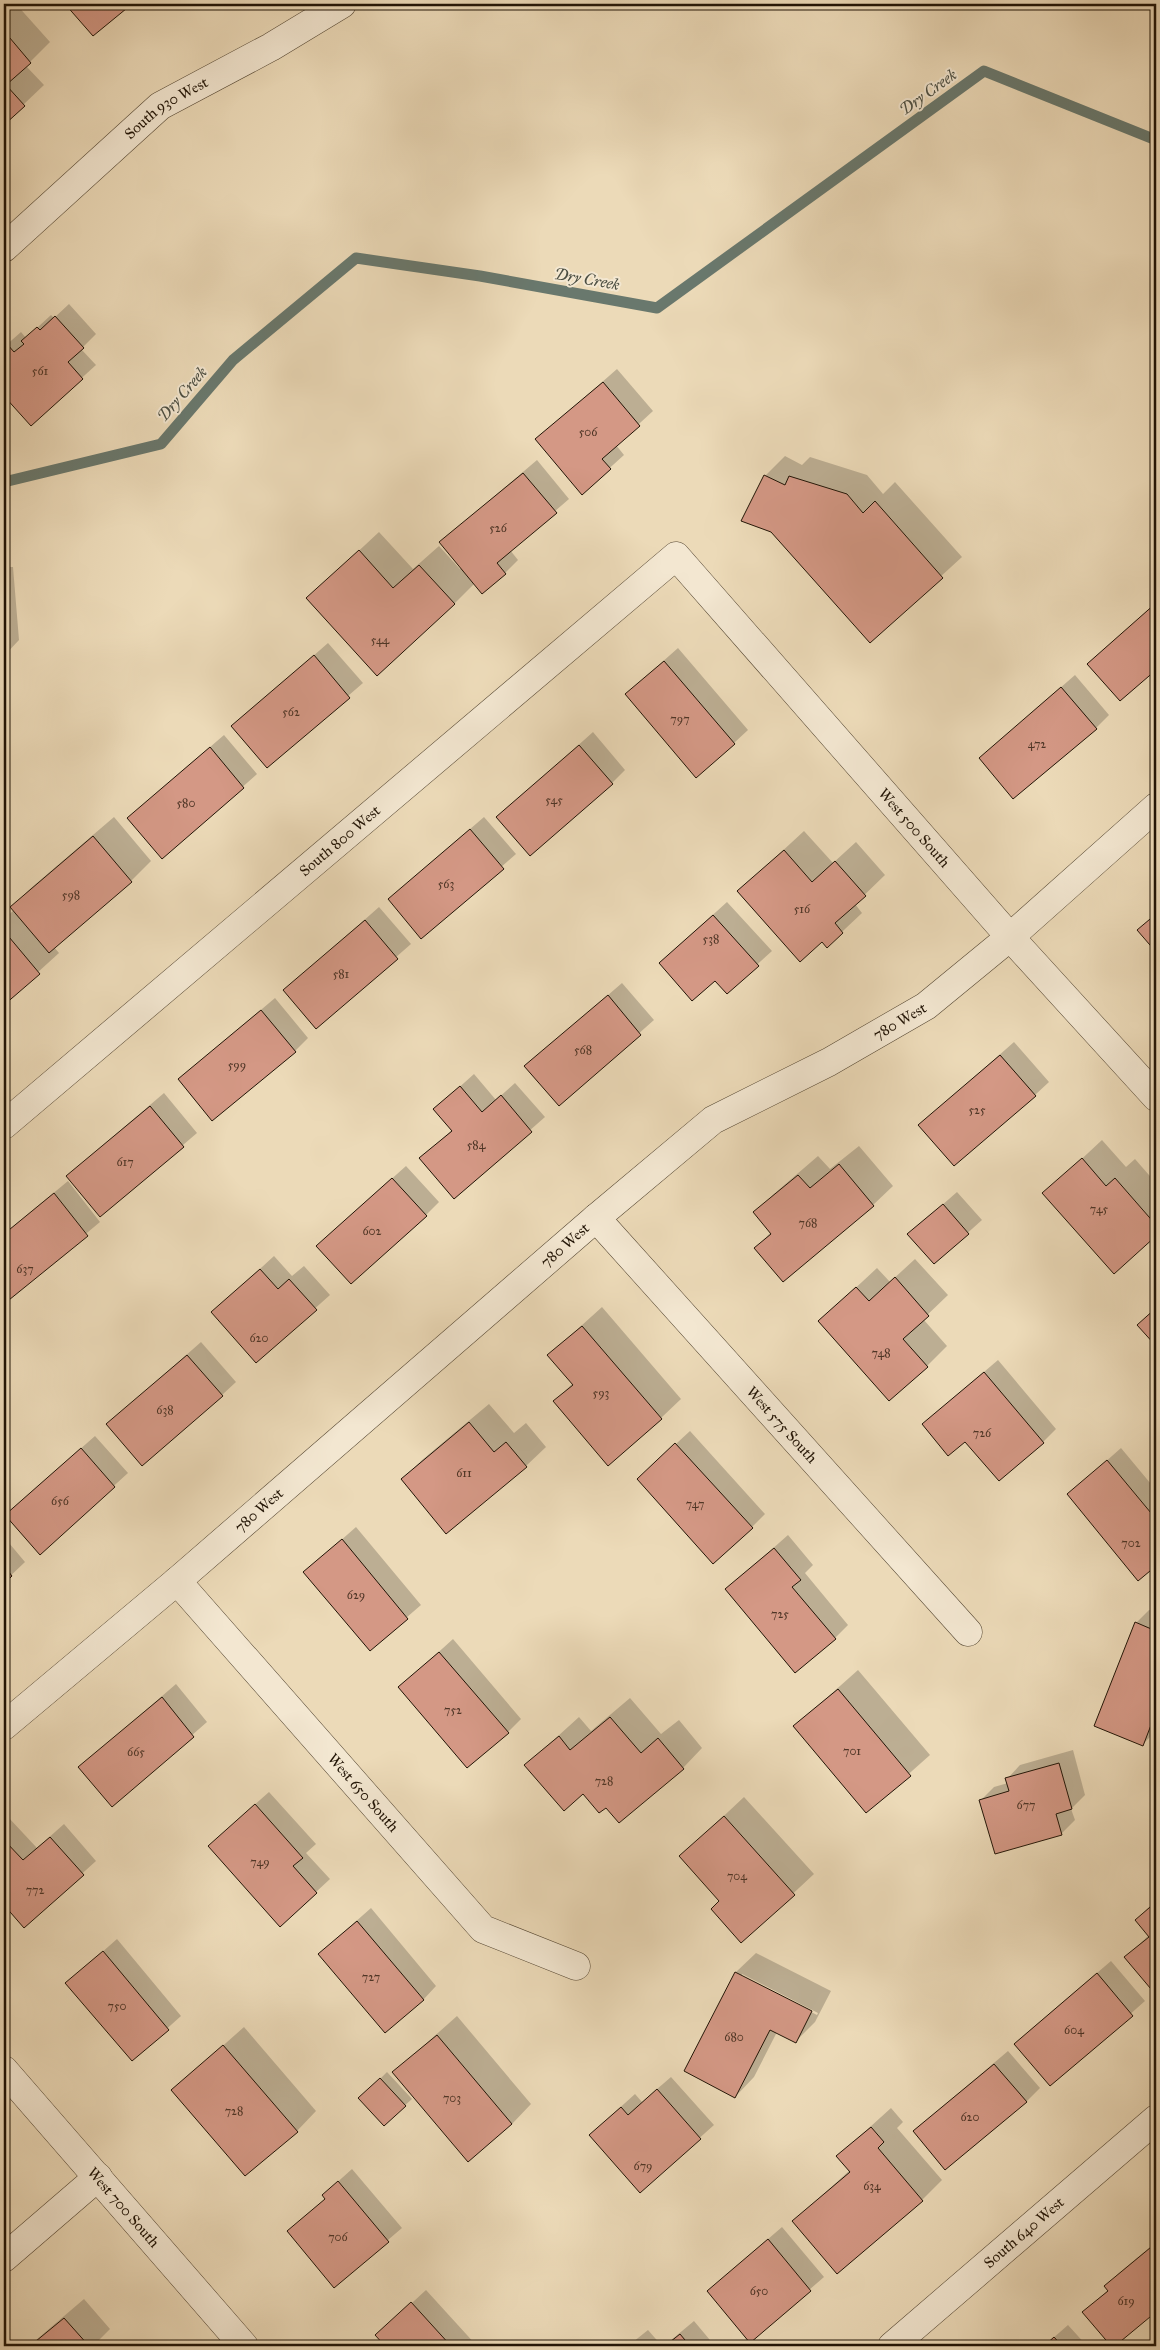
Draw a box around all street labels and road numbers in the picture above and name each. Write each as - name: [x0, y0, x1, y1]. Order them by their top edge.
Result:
- street label: South 930 West: [121, 73, 212, 143]
- street label: West 500 South: [875, 784, 954, 872]
- street label: South 800 West: [296, 801, 385, 880]
- street label: 780 West: [870, 998, 930, 1044]
- street label: 780 West: [537, 1218, 594, 1271]
- street label: West 575 South: [743, 1383, 821, 1467]
- street label: 780 West: [231, 1484, 287, 1536]
- street label: West 650 South: [324, 1750, 403, 1836]
- street label: West 700 South: [84, 2163, 164, 2252]
- street label: South 640 West: [980, 2193, 1068, 2272]

